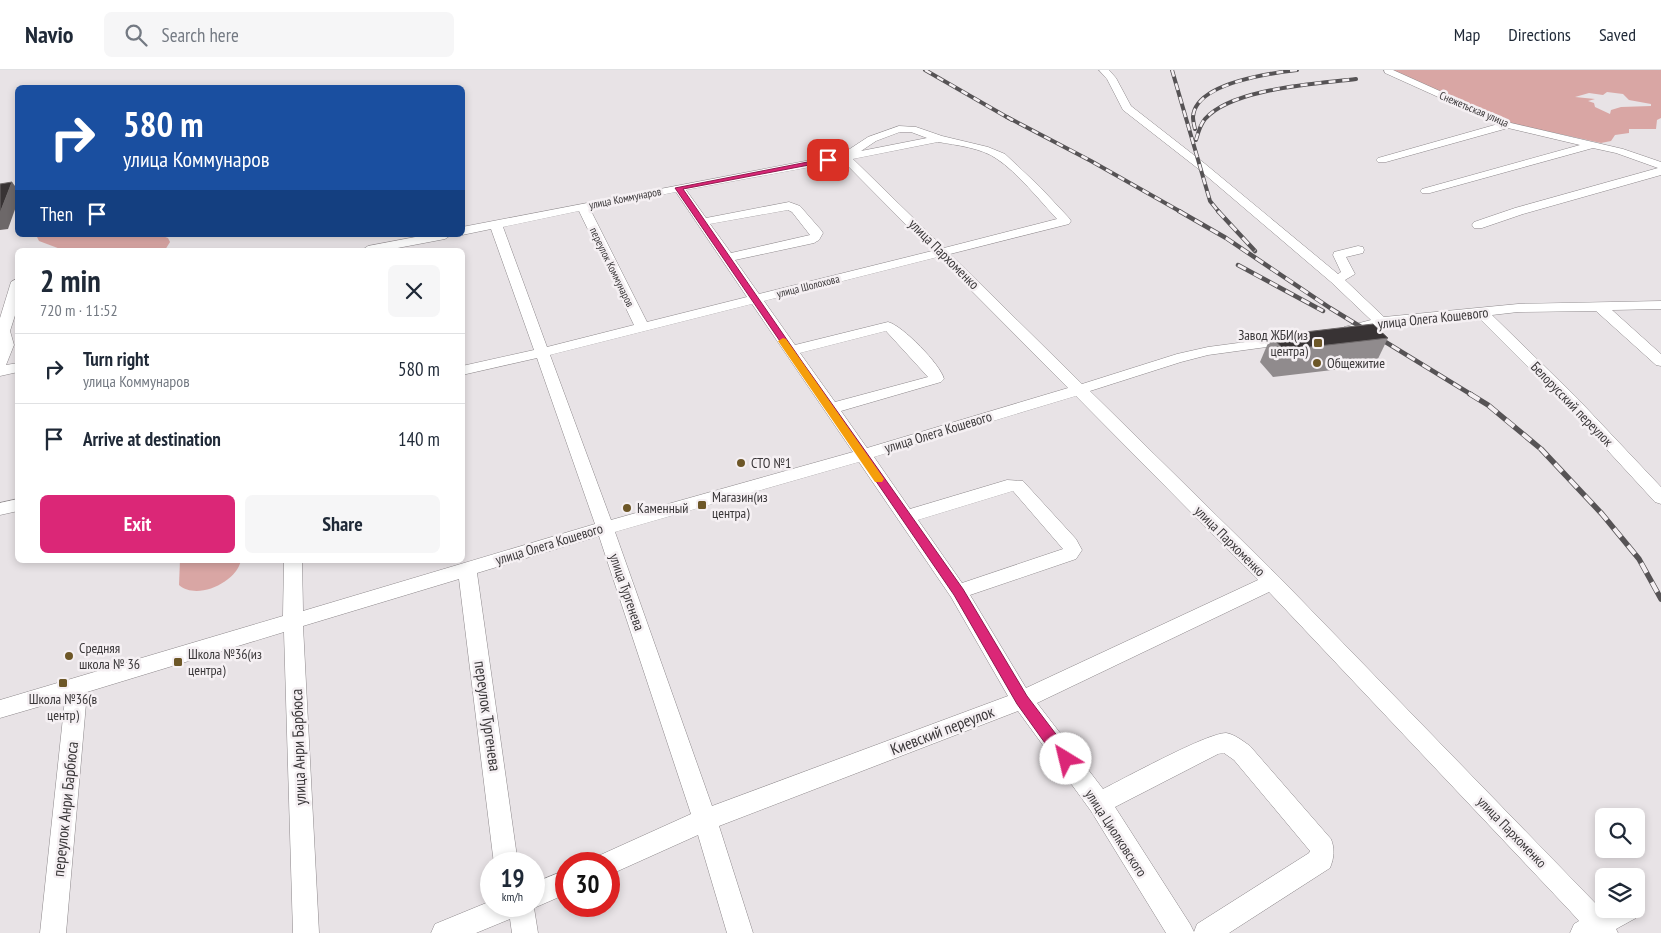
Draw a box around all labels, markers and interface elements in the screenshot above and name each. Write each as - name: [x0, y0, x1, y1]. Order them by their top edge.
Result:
- search box: [104, 12, 454, 57]
- text: Navio: [25, 19, 74, 50]
- icon: search: [122, 21, 150, 49]
- text: Search here: [162, 23, 239, 47]
- text: Map: [1454, 23, 1480, 46]
- text: Directions: [1508, 23, 1571, 46]
- text: Saved: [1599, 23, 1636, 46]
- street label: Снежетьская улица: [1437, 88, 1511, 130]
- text: 580 m: [123, 101, 204, 147]
- icon: right: [40, 105, 105, 170]
- pin: [807, 139, 849, 181]
- text: улица Коммунаров: [123, 145, 270, 173]
- icon: arrive: [814, 146, 842, 174]
- street label: улица Коммунаров: [588, 184, 663, 212]
- icon: arrive: [83, 200, 111, 228]
- text: Then: [40, 202, 73, 226]
- street label: улица Пархоменко: [905, 215, 983, 293]
- street label: переулок Коммунаров: [587, 225, 638, 310]
- text: 2 min: [40, 261, 101, 300]
- button: close: [388, 265, 440, 317]
- street label: улица Шолохова: [775, 271, 841, 301]
- text: 720 m · 11:52: [40, 300, 118, 320]
- street label: улица Олега Кошевого: [1377, 303, 1489, 333]
- place label: Завод ЖБИ(из центра): [1238, 326, 1309, 360]
- marker: Завод ЖБИ(из центра): [1312, 337, 1324, 349]
- text: Turn right: [83, 347, 149, 371]
- place label: Общежитие: [1327, 354, 1385, 372]
- icon: right: [40, 355, 68, 383]
- text: 580 m: [398, 357, 440, 381]
- marker: Общежитие: [1311, 357, 1323, 369]
- street label: Белорусский переулок: [1527, 358, 1617, 451]
- text: улица Коммунаров: [83, 371, 190, 391]
- street label: улица Олега Кошевого: [882, 407, 994, 457]
- icon: arrive: [40, 425, 68, 453]
- text: Arrive at destination: [83, 427, 221, 451]
- text: 140 m: [398, 427, 440, 451]
- place label: СТО №1: [751, 454, 791, 472]
- marker: СТО №1: [735, 457, 747, 469]
- place label: Магазин(из центра): [712, 488, 768, 522]
- button: Exit: [40, 495, 235, 553]
- button: Share: [245, 495, 440, 553]
- place label: Каменный: [637, 499, 688, 517]
- marker: Магазин(из центра): [696, 499, 708, 511]
- marker: Каменный: [621, 502, 633, 514]
- street label: улица Пархоменко: [1191, 502, 1269, 580]
- street label: улица Олега Кошевого: [493, 519, 605, 569]
- street label: улица Тургенева: [605, 551, 649, 633]
- place label: Средняя школа № 36: [79, 639, 140, 673]
- place label: Школа №36(из центра): [188, 645, 262, 679]
- marker: Средняя школа № 36: [63, 650, 75, 662]
- marker: Школа №36(из центра): [172, 656, 184, 668]
- street label: переулок Тургенева: [470, 660, 506, 772]
- marker: Школа №36(в центр): [57, 677, 69, 689]
- street label: улица Анри Барбюса: [286, 688, 310, 806]
- place label: Школа №36(в центр): [29, 690, 98, 724]
- street label: Киевский переулок: [887, 701, 997, 759]
- position arrow: [1039, 732, 1091, 784]
- street label: переулок Анри Барбюса: [48, 740, 82, 878]
- street label: улица Циолковского: [1081, 786, 1151, 880]
- street label: улица Пархоменко: [1473, 792, 1551, 872]
- map controls: [1595, 808, 1645, 918]
- button: search: [1595, 808, 1645, 858]
- speed limit sign: 30: [555, 852, 620, 917]
- text: 19: [501, 862, 524, 894]
- button: layers: [1595, 868, 1645, 918]
- text: km/h: [502, 889, 523, 904]

